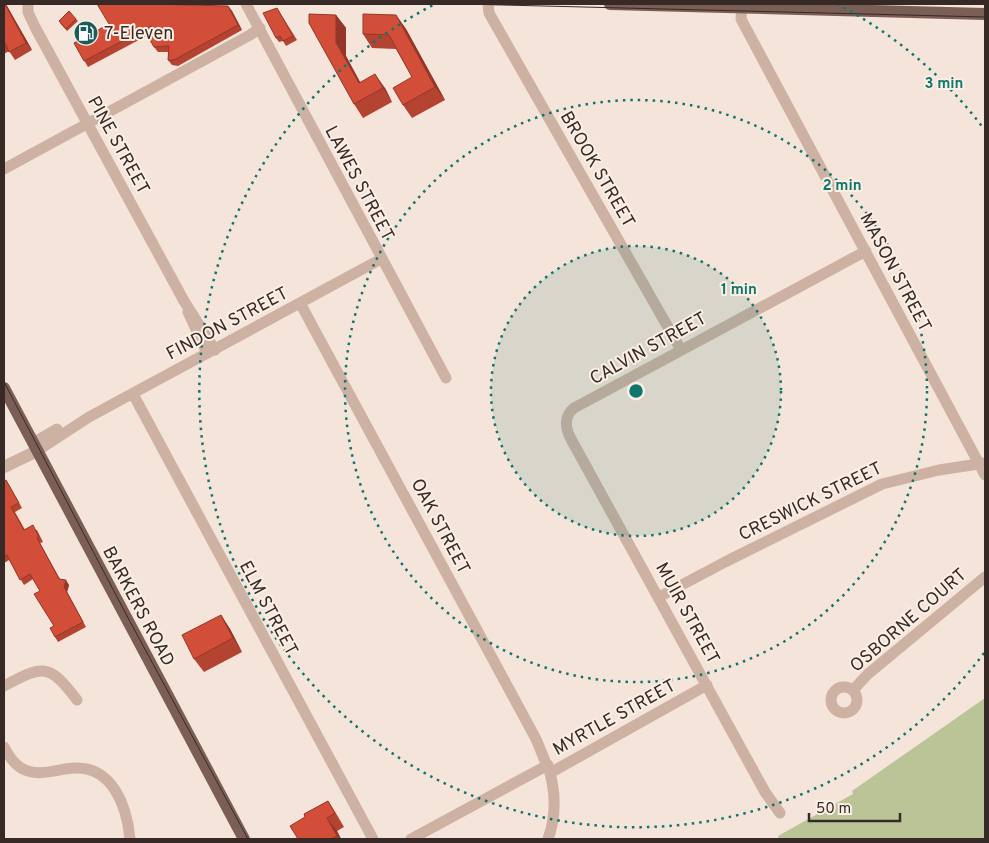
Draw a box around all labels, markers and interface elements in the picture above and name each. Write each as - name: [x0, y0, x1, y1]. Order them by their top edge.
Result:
- fuel station icon: 7-Eleven: [73, 20, 99, 46]
- place label: 7-Eleven: [104, 23, 173, 46]
- text: 3 min: [924, 75, 964, 94]
- street label: PINE STREET: [81, 93, 154, 199]
- street label: BROOK STREET: [554, 107, 639, 232]
- street label: LAWES STREET: [319, 122, 399, 245]
- text: 2 min: [822, 177, 862, 196]
- street label: MASON STREET: [854, 209, 936, 336]
- text: 1 min: [721, 281, 757, 300]
- street label: FINDON STREET: [163, 283, 293, 366]
- street label: CALVIN STREET: [586, 308, 711, 391]
- centre of rings: [627, 382, 645, 400]
- street label: CRESWICK STREET: [735, 458, 886, 547]
- street label: OAK STREET: [405, 475, 474, 578]
- street label: BARKERS ROAD: [96, 543, 179, 671]
- street label: ELM STREET: [233, 557, 302, 660]
- street label: MUIR STREET: [649, 559, 724, 669]
- street label: OSBORNE COURT: [846, 564, 972, 678]
- street label: MYRTLE STREET: [549, 675, 680, 762]
- scale bar: [809, 790, 900, 822]
- text: 50 m: [816, 800, 851, 819]

